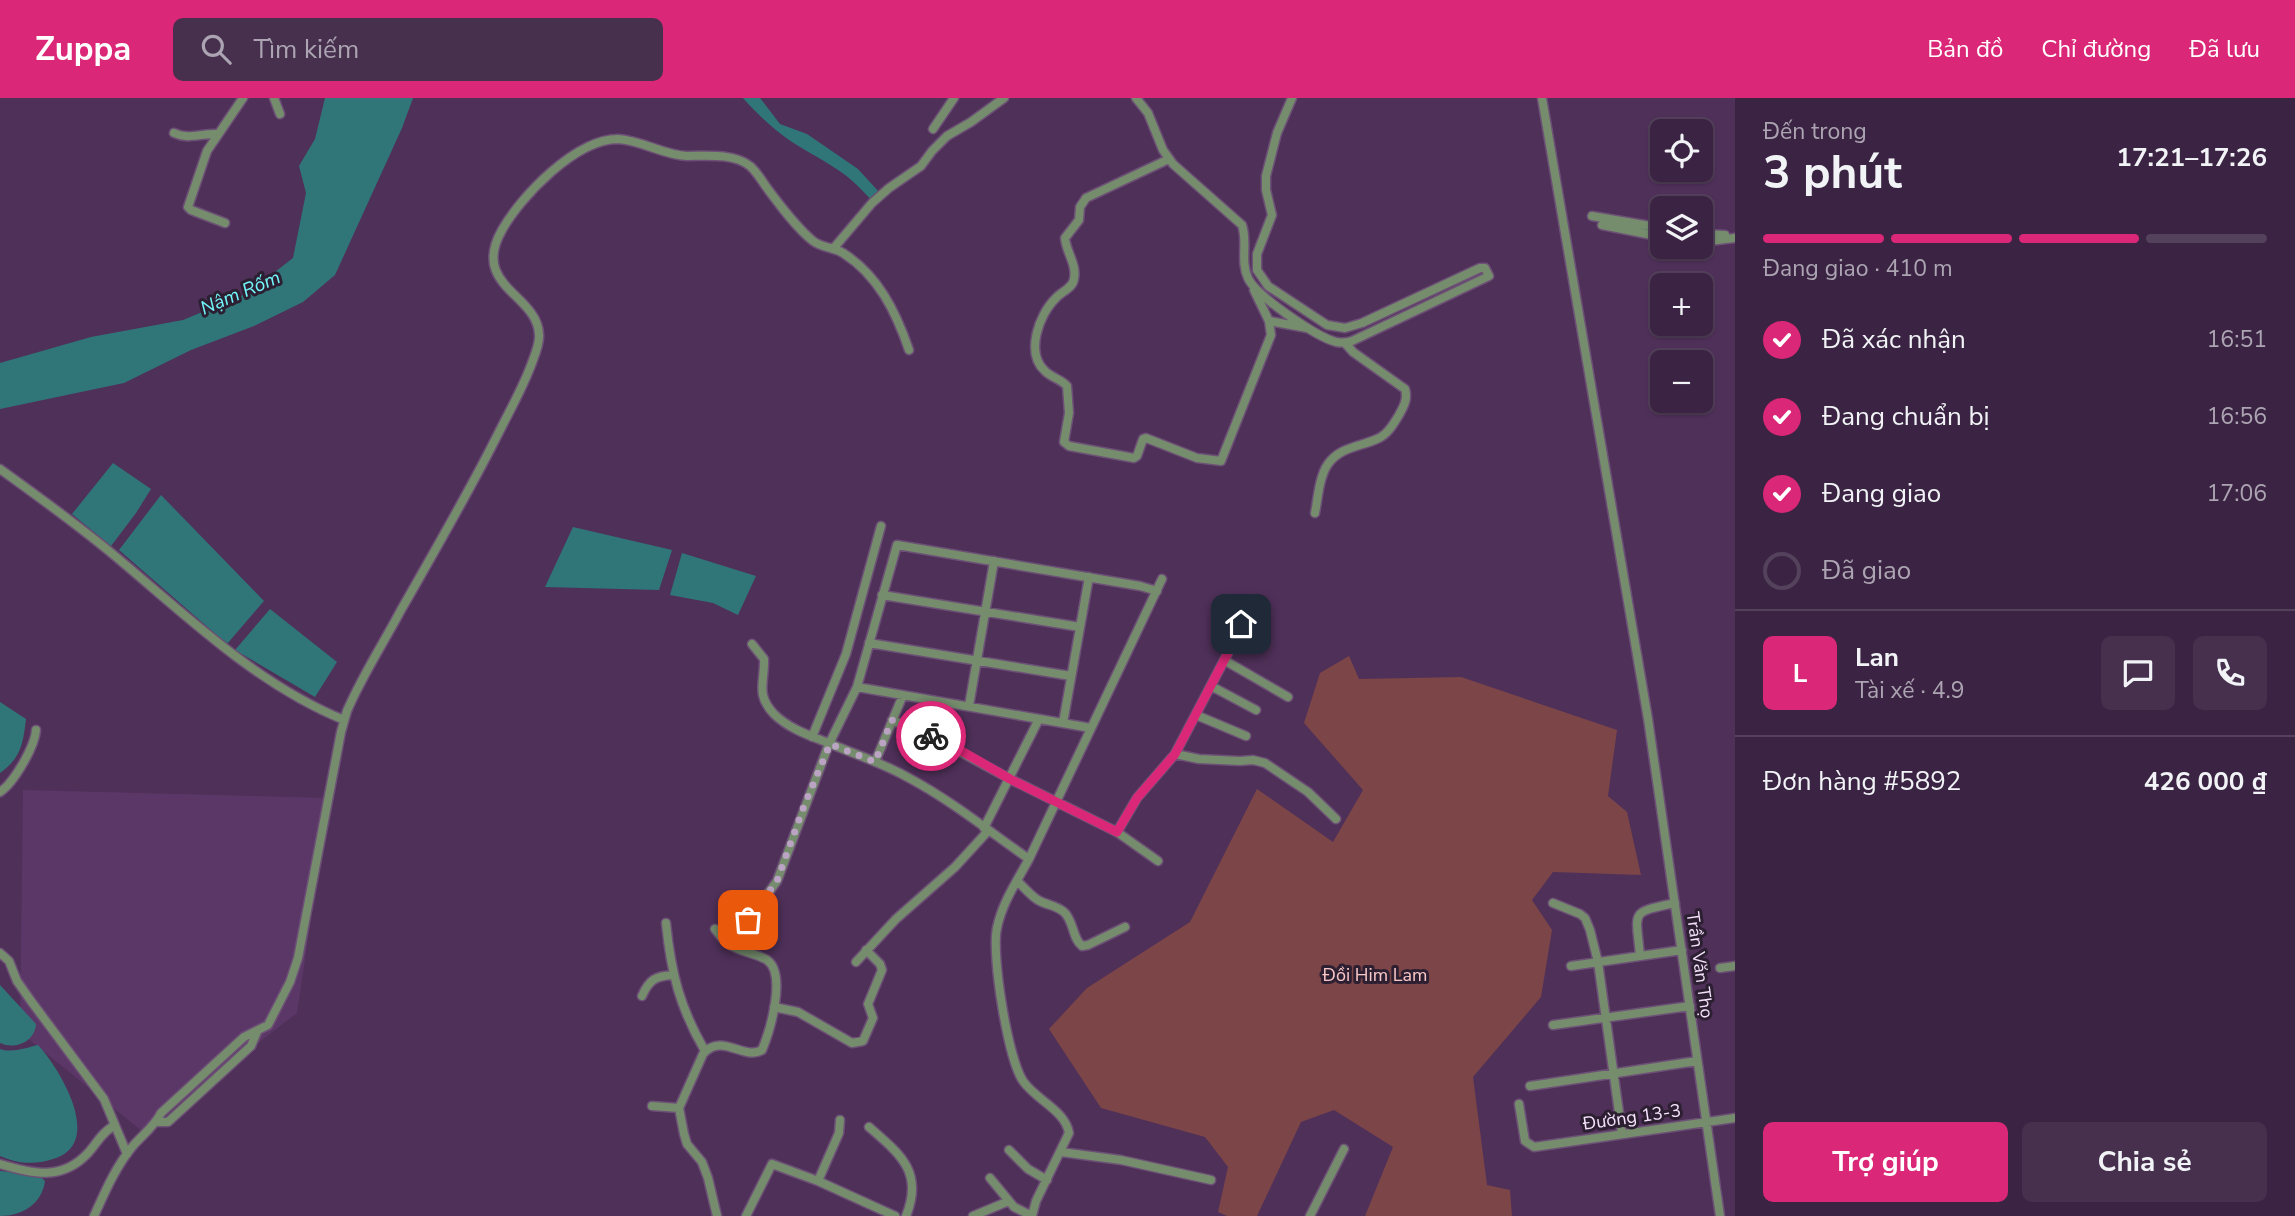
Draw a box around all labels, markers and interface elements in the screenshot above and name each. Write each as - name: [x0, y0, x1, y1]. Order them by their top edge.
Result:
- search box: [173, 18, 663, 81]
- text: Zuppa: [35, 27, 131, 72]
- icon: search: [197, 30, 235, 68]
- text: Tìm kiếm: [253, 32, 359, 67]
- text: Bản đồ: [1927, 33, 2003, 65]
- text: Chỉ đường: [2041, 33, 2151, 65]
- text: Đã lưu: [2189, 33, 2260, 65]
- text: Đến trong: [1763, 116, 1867, 147]
- map controls: [1650, 119, 1713, 413]
- button: locate: [1650, 119, 1713, 182]
- text: 17:21–17:26: [2116, 140, 2267, 175]
- text: 3 phút: [1763, 141, 1902, 204]
- button: layers: [1650, 196, 1713, 259]
- text: Đang giao · 410 m: [1763, 253, 1953, 284]
- water label: Nậm Rốm: [196, 264, 284, 321]
- button: +: [1650, 273, 1713, 336]
- icon: check: [1763, 321, 1801, 359]
- text: Đã xác nhận: [1822, 322, 1966, 357]
- text: 16:51: [2207, 324, 2267, 355]
- button: −: [1650, 350, 1713, 413]
- icon: check: [1763, 398, 1801, 436]
- text: Đang chuẩn bị: [1822, 399, 1990, 434]
- text: 16:56: [2207, 401, 2267, 432]
- icon: check: [1763, 475, 1801, 513]
- text: Đang giao: [1822, 476, 1941, 511]
- text: 17:06: [2207, 478, 2267, 509]
- text: Đã giao: [1822, 553, 1911, 588]
- pin: [1211, 594, 1271, 654]
- icon: home: [1222, 605, 1260, 643]
- button: chat: [2101, 636, 2175, 710]
- button: phone: [2193, 636, 2267, 710]
- text: Lan: [1855, 640, 1899, 675]
- text: L: [1793, 656, 1807, 691]
- text: Tài xế · 4.9: [1855, 675, 1964, 706]
- courier: [896, 701, 966, 771]
- icon: bike: [912, 717, 950, 755]
- text: Đơn hàng #5892: [1763, 764, 1961, 799]
- text: 426 000 ₫: [2144, 764, 2267, 799]
- pin: [718, 890, 778, 950]
- icon: bag: [729, 901, 767, 939]
- street label: Trần Văn Thọ: [1681, 910, 1719, 1020]
- park label: Đồi Him Lam: [1322, 963, 1427, 987]
- street label: Đường 13-3: [1580, 1098, 1683, 1136]
- button: Trợ giúp: [1763, 1122, 2008, 1202]
- button: Chia sẻ: [2022, 1122, 2267, 1202]

